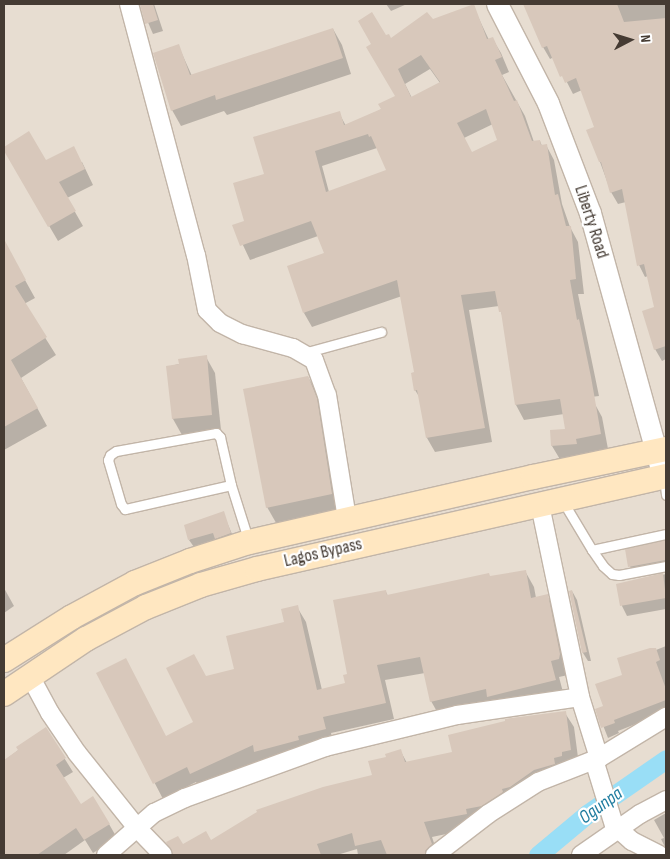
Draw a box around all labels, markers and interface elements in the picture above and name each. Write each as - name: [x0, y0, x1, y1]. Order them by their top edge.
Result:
- north arrow: [605, 15, 655, 65]
- text: N: [637, 34, 654, 43]
- street label: Liberty Road: [569, 183, 613, 261]
- street label: Lagos Bypass: [282, 534, 364, 572]
- water label: Ogunpa: [575, 783, 627, 829]

